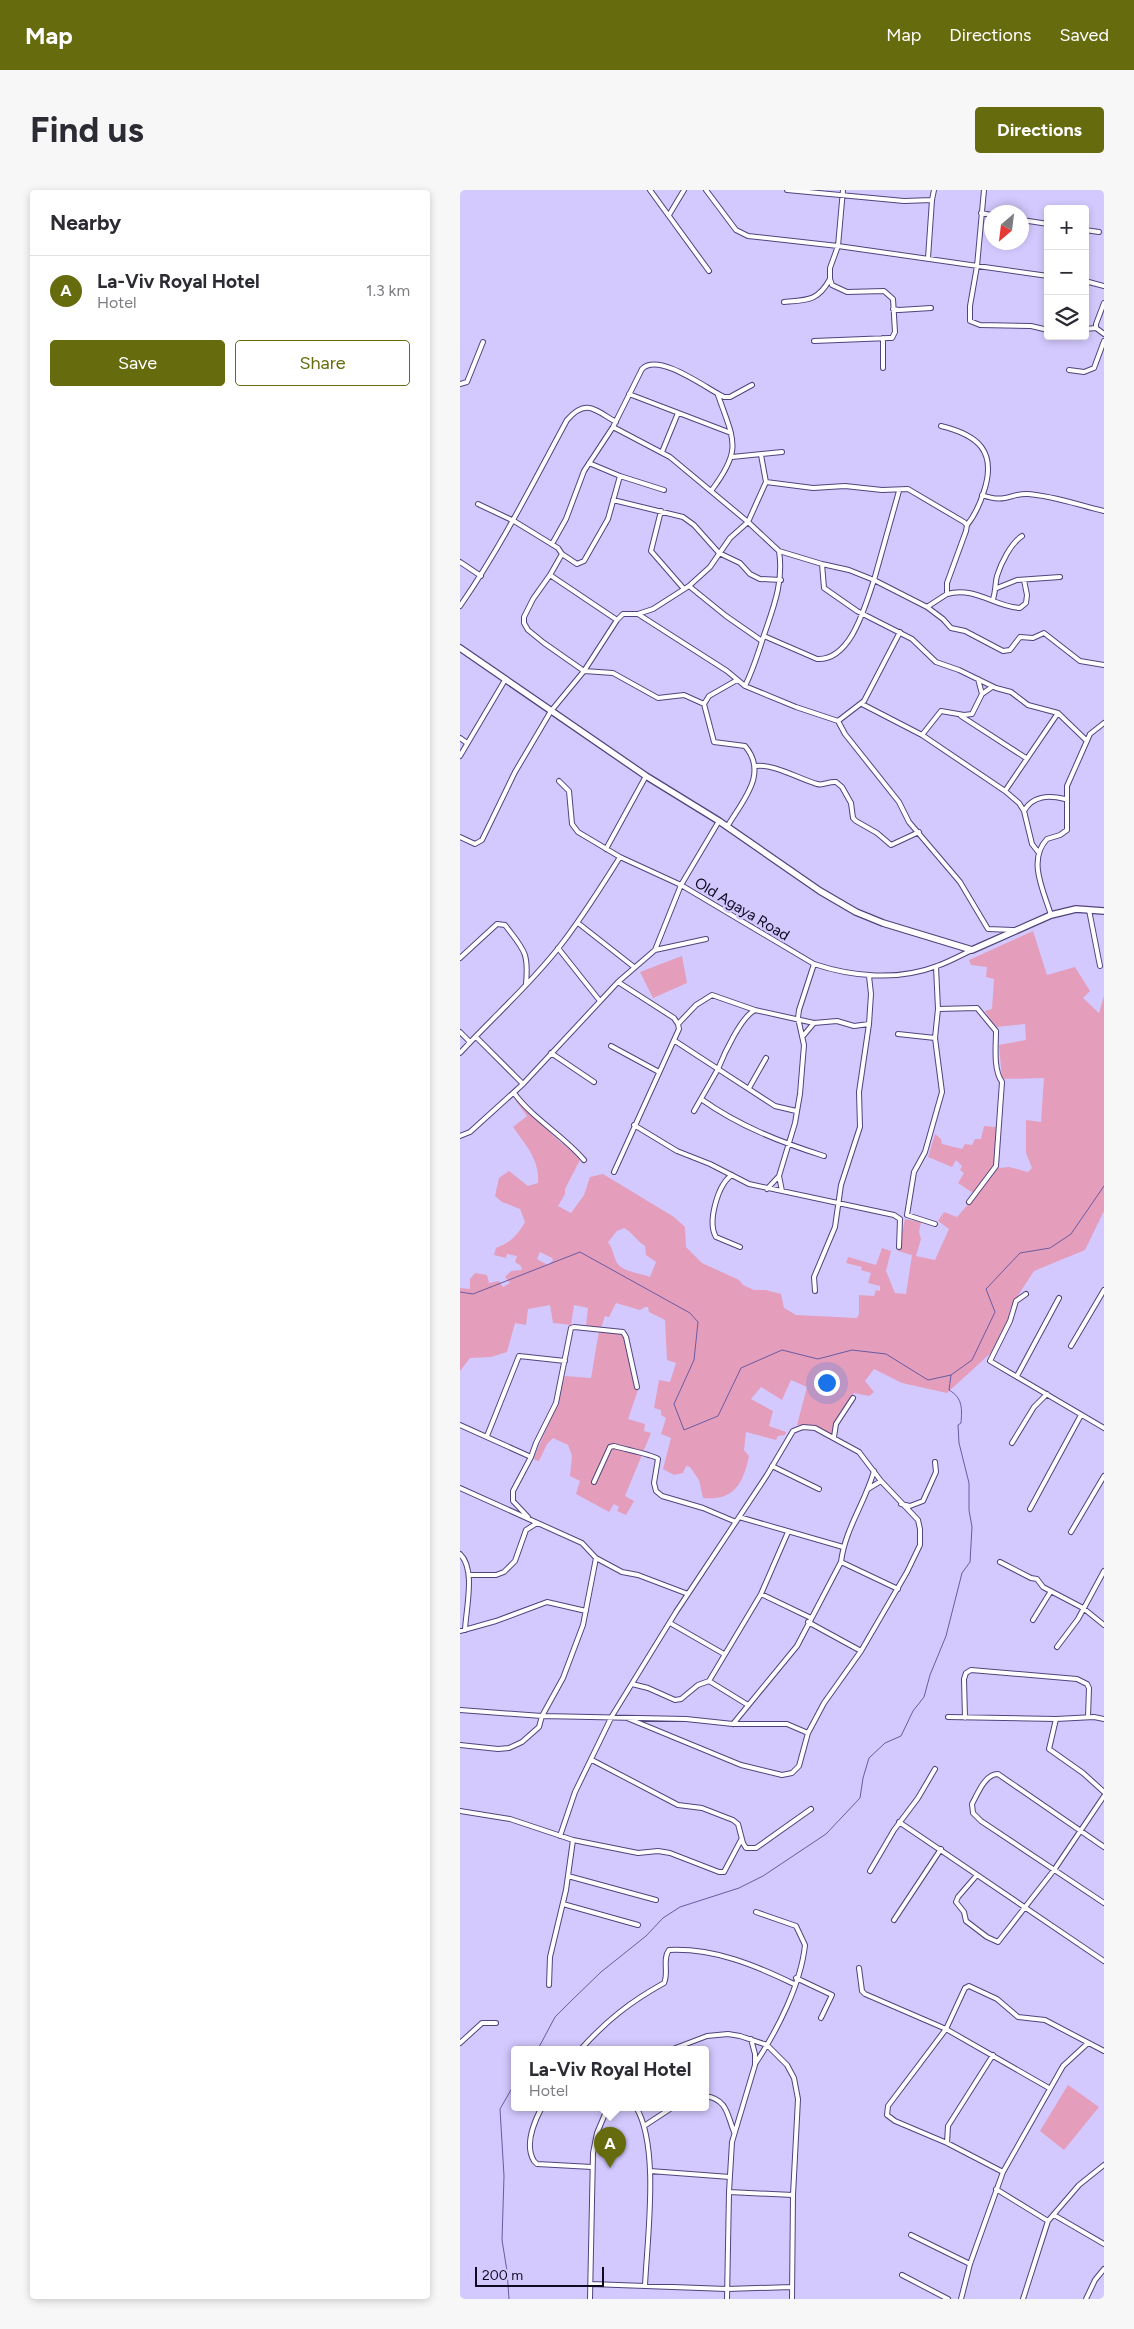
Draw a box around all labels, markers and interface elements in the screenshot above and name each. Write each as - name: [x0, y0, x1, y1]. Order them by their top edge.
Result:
- text: Map: [25, 21, 73, 50]
- text: Map: [886, 24, 921, 46]
- text: Directions: [949, 24, 1031, 46]
- text: Saved: [1059, 24, 1109, 46]
- button: Directions: [975, 107, 1104, 153]
- text: Find us: [30, 109, 144, 151]
- north arrow: [984, 205, 1029, 250]
- map controls: [1044, 205, 1089, 340]
- button: +: [1044, 205, 1089, 250]
- text: Nearby: [50, 210, 121, 235]
- button: −: [1044, 250, 1089, 295]
- text: La-Viv Royal Hotel: [97, 270, 260, 293]
- text: A: [60, 281, 72, 300]
- text: 1.3 km: [366, 281, 410, 300]
- text: Hotel: [97, 293, 137, 312]
- button: layers: [1044, 295, 1089, 340]
- button: Save: [50, 340, 225, 386]
- button: Share: [235, 340, 410, 386]
- street label: Old Agaya Road: [691, 874, 793, 944]
- your location: [814, 1370, 840, 1396]
- popup: [511, 2046, 709, 2111]
- text: La-Viv Royal Hotel: [529, 2058, 691, 2081]
- text: Hotel: [529, 2081, 568, 2100]
- pin: A: [594, 2127, 626, 2168]
- scale bar: [475, 2264, 604, 2287]
- text: 200 m: [482, 2267, 523, 2284]

